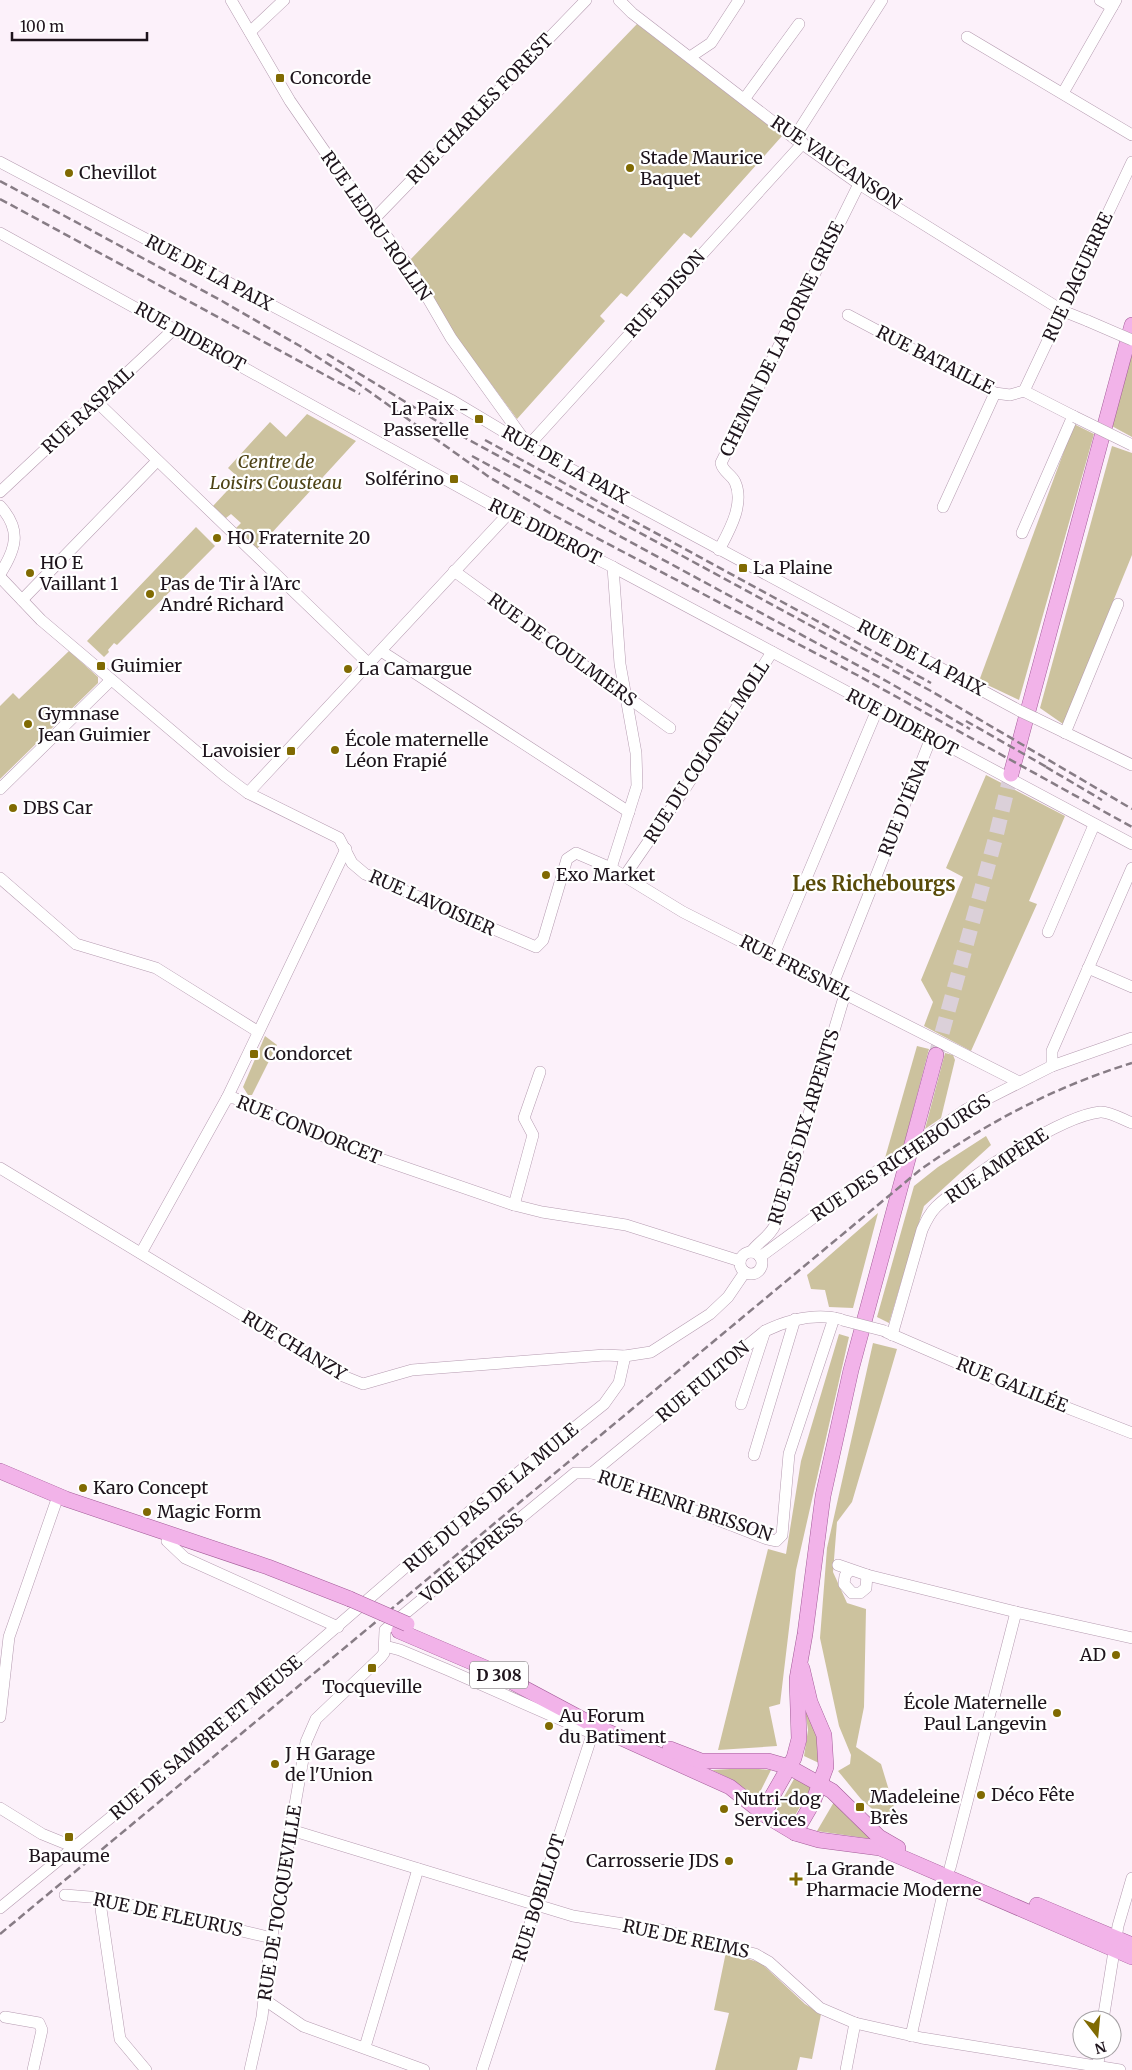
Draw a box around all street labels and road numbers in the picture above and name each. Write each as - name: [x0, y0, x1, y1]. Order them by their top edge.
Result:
- street label: RUE CHARLES FOREST: [402, 28, 558, 189]
- street label: RUE VAUCANSON: [767, 111, 906, 215]
- street label: RUE LEDRU-ROLLIN: [316, 146, 437, 305]
- street label: RUE DAGUERRE: [1037, 208, 1118, 345]
- street label: CHEMIN DE LA BORNE GRISE: [714, 217, 849, 460]
- street label: RUE DE LA PAIX: [142, 229, 277, 316]
- street label: RUE EDISON: [619, 245, 710, 342]
- street label: RUE DIDEROT: [131, 297, 250, 377]
- street label: RUE BATAILLE: [872, 320, 999, 399]
- street label: RUE RASPAIL: [37, 361, 139, 458]
- street label: RUE DE LA PAIX: [498, 420, 633, 509]
- street label: RUE DIDEROT: [485, 493, 606, 570]
- street label: RUE DE COULMIERS: [483, 588, 641, 711]
- street label: RUE DE LA PAIX: [854, 614, 989, 701]
- street label: RUE DU COLONEL MOLL: [639, 656, 774, 848]
- street label: RUE DIDEROT: [842, 683, 962, 762]
- street label: RUE D'IÉNA: [873, 754, 934, 859]
- street label: RUE LAVOISIER: [366, 864, 499, 941]
- street label: RUE FRESNEL: [736, 929, 856, 1006]
- street label: RUE DES DIX ARPENTS: [763, 1026, 844, 1228]
- street label: RUE DES RICHEBOURGS: [807, 1089, 995, 1226]
- street label: RUE CONDORCET: [233, 1090, 385, 1169]
- street label: RUE AMPÈRE: [941, 1123, 1053, 1208]
- street label: RUE CHANZY: [238, 1306, 351, 1386]
- street label: RUE FULTON: [652, 1336, 754, 1427]
- street label: RUE GALILÉE: [953, 1352, 1072, 1418]
- street label: RUE DU PAS DE LA MULE: [399, 1418, 583, 1577]
- street label: RUE HENRI BRISSON: [595, 1465, 776, 1546]
- street label: VOIE EXPRESS: [415, 1508, 528, 1608]
- street label: RUE DE SAMBRE ET MEUSE: [105, 1650, 307, 1825]
- road number: D 308: [470, 1662, 528, 1688]
- street label: RUE DE TOCQUEVILLE: [253, 1803, 306, 2002]
- street label: RUE BOBILLOT: [507, 1831, 570, 1964]
- street label: RUE DE FLEURUS: [91, 1887, 245, 1942]
- street label: RUE DE REIMS: [621, 1914, 752, 1963]

